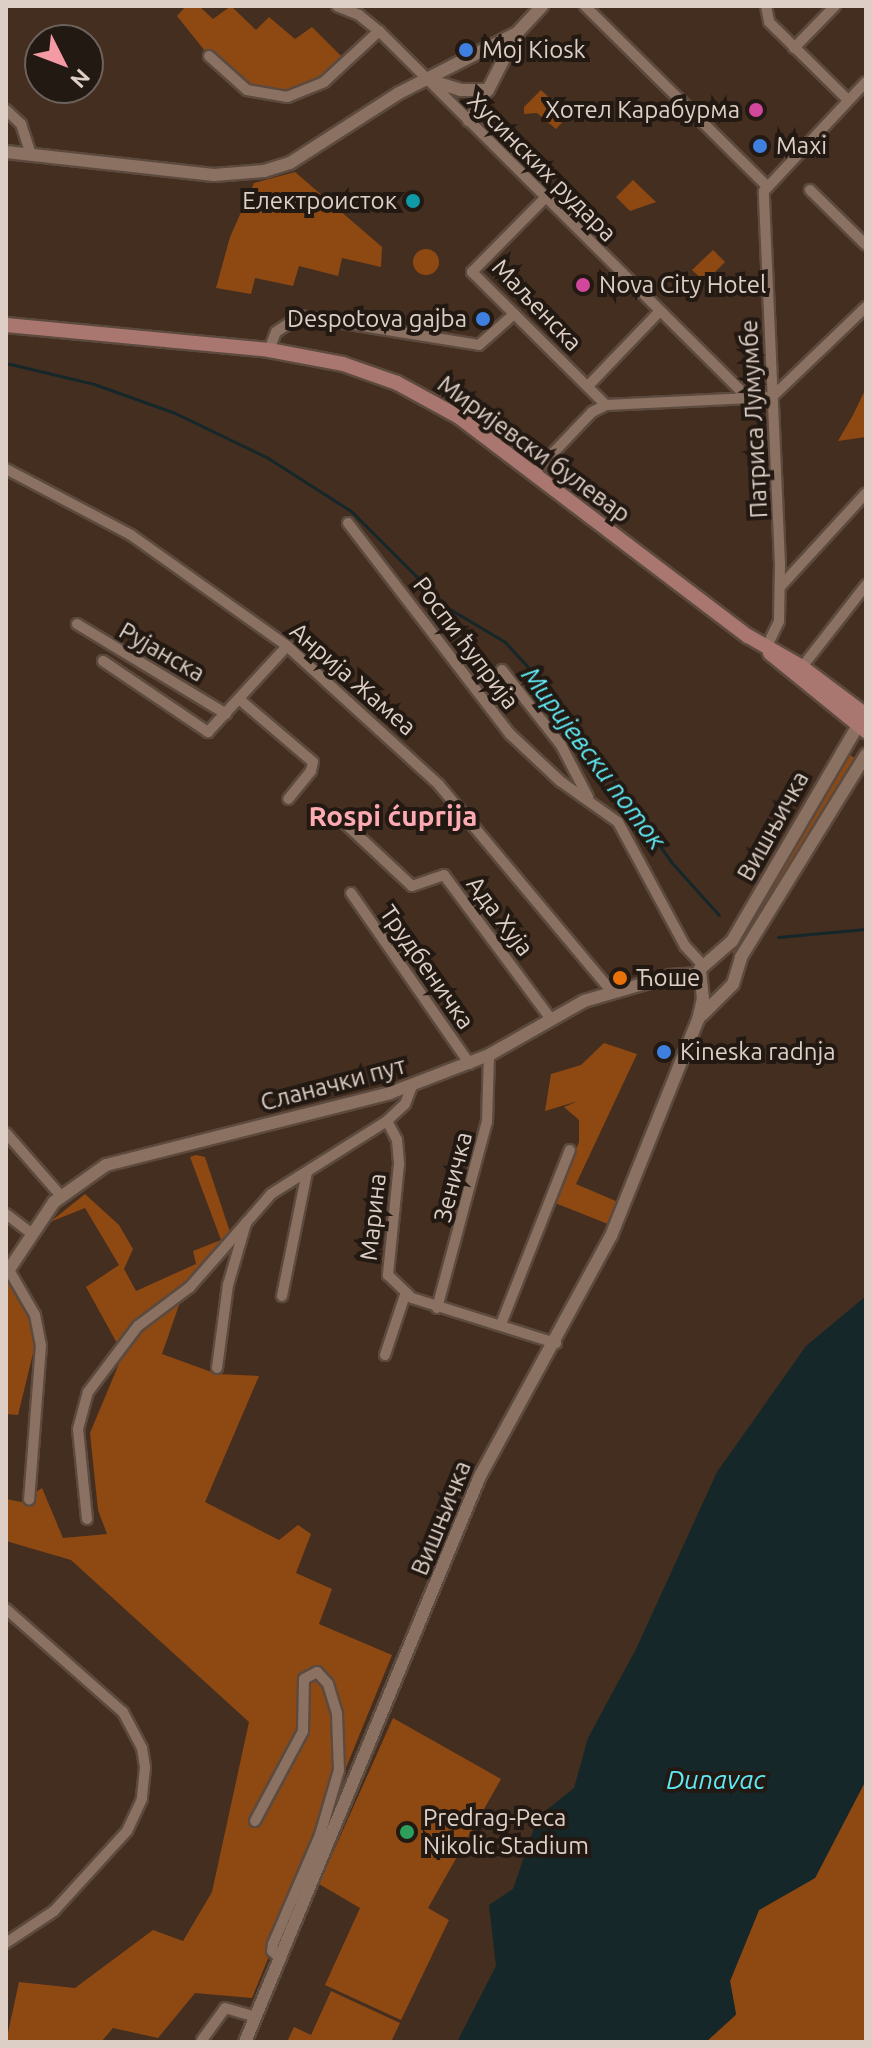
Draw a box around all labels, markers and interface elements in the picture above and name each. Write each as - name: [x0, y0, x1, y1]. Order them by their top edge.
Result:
- north arrow: [24, 24, 104, 104]
- place label: Moj Kiosk: [482, 36, 586, 64]
- marker: Moj Kiosk: [457, 41, 475, 59]
- text: N: [66, 65, 96, 94]
- street label: Хусинских рудара: [461, 86, 623, 248]
- place label: Хотел Карабурма: [545, 96, 740, 124]
- marker: Хотел Карабурма: [747, 101, 765, 119]
- place label: Maxi: [776, 132, 827, 160]
- marker: Maxi: [751, 137, 769, 155]
- place label: Електроисток: [242, 187, 397, 215]
- marker: Електроисток: [404, 192, 422, 210]
- street label: Маљенска: [486, 253, 588, 357]
- place label: Nova City Hotel: [599, 271, 766, 299]
- marker: Nova City Hotel: [574, 276, 592, 294]
- place label: Despotova gajba: [287, 305, 467, 333]
- marker: Despotova gajba: [474, 310, 492, 328]
- street label: Патриса Лумумбе: [734, 319, 774, 519]
- street label: Миријевски булевар: [432, 369, 636, 529]
- street label: Роспи ћуприја: [407, 571, 525, 715]
- street label: Рујанска: [114, 616, 210, 688]
- street label: Анрија Жамеа: [284, 616, 422, 742]
- water label: Миријевски поток: [515, 660, 673, 856]
- street label: Вишњичка: [731, 766, 815, 886]
- district label: Rospi ćuprija: [309, 799, 477, 833]
- street label: Ада Хуја: [461, 870, 539, 962]
- street label: Трудбеничка: [374, 899, 480, 1035]
- place label: Ћоше: [636, 964, 700, 992]
- marker: Ћоше: [611, 969, 629, 987]
- place label: Kineska radnja: [680, 1038, 836, 1066]
- marker: Kineska radnja: [655, 1043, 673, 1061]
- street label: Сланачки пут: [257, 1051, 409, 1117]
- street label: Зеничка: [428, 1129, 478, 1225]
- street label: Марина: [354, 1172, 392, 1262]
- street label: Вишњичка: [405, 1457, 477, 1579]
- water label: Dunavac: [666, 1764, 766, 1796]
- place label: Predrag-Peca Nikolic Stadium: [423, 1804, 589, 1860]
- marker: Predrag-Peca Nikolic Stadium: [398, 1823, 416, 1841]

